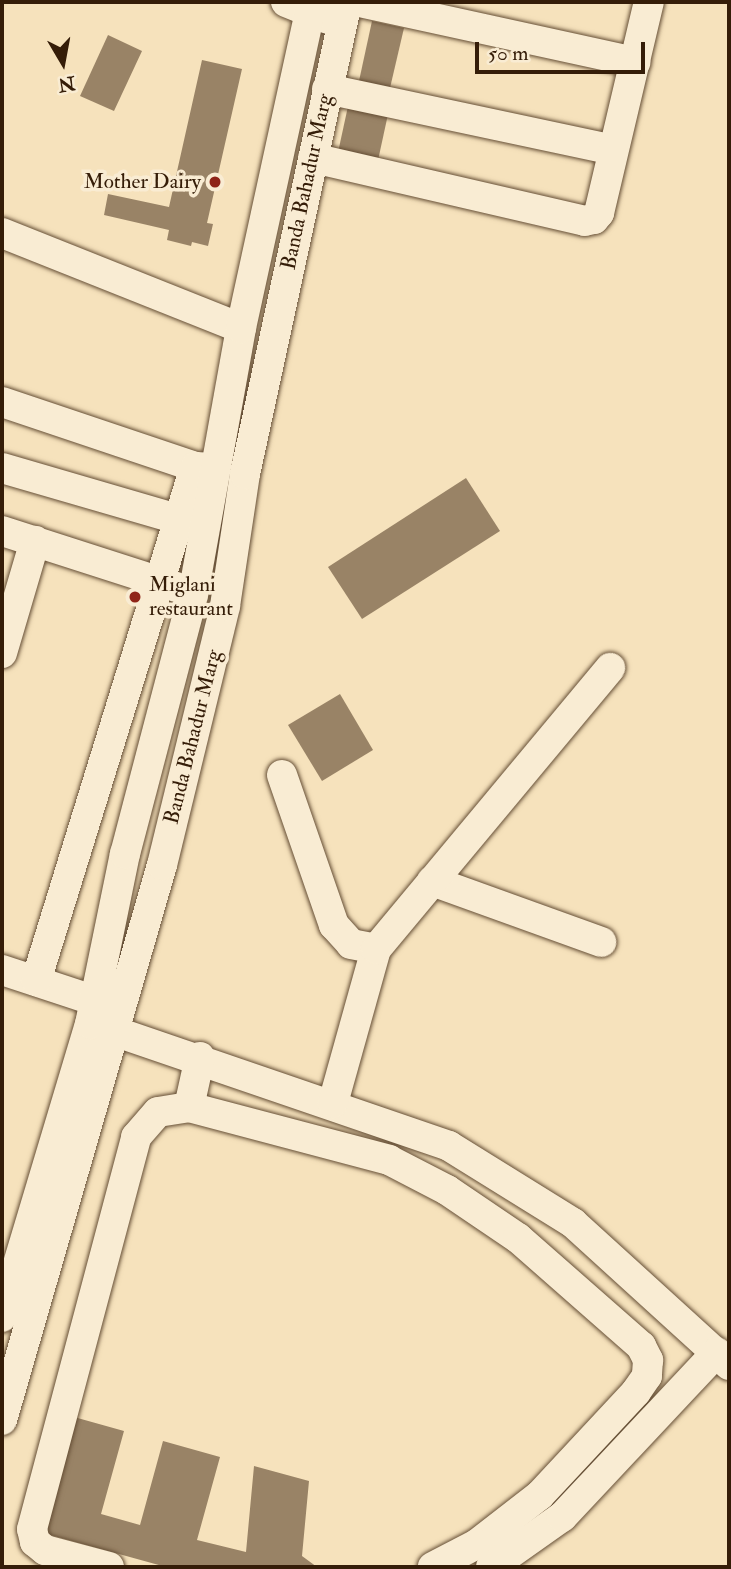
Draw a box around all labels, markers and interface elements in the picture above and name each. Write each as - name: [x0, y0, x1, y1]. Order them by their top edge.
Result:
- north arrow: [28, 28, 98, 98]
- scale bar: [479, 28, 649, 72]
- text: 50 m: [488, 40, 529, 67]
- text: N: [56, 70, 77, 97]
- street label: Banda Bahadur Marg: [276, 92, 338, 272]
- place label: Mother Dairy: [84, 169, 201, 195]
- marker: Mother Dairy: [207, 174, 223, 190]
- place label: Miglani restaurant: [149, 572, 233, 622]
- marker: Miglani restaurant: [127, 589, 143, 605]
- street label: Banda Bahadur Marg: [159, 647, 227, 827]

